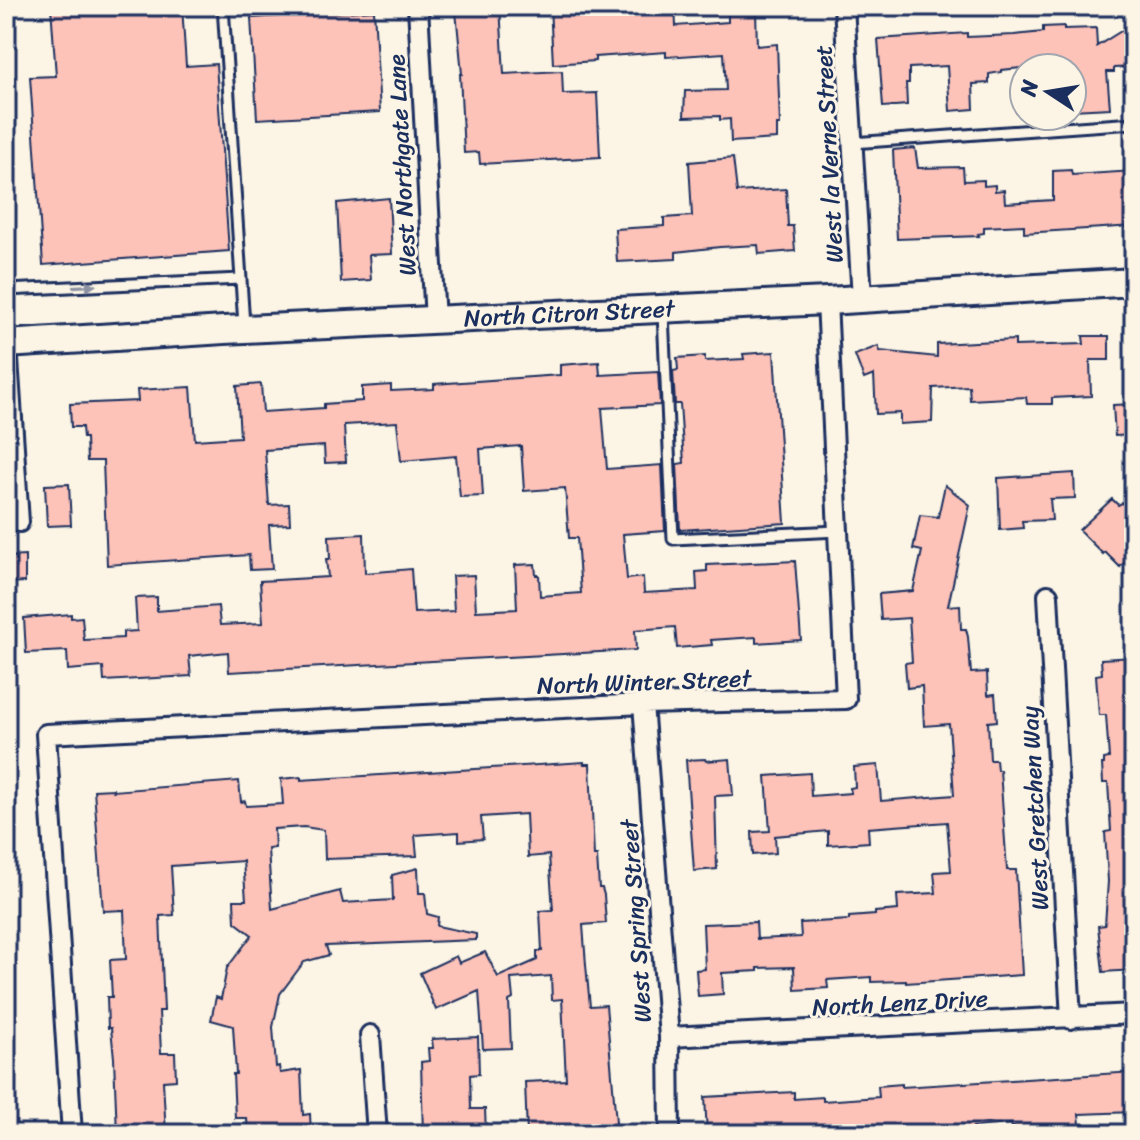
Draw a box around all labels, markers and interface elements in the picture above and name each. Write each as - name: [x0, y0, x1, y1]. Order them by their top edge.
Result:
- street label: West la Verne Street: [802, 44, 856, 264]
- north arrow: [1008, 52, 1088, 132]
- street label: West Northgate Lane: [375, 53, 429, 277]
- text: N: [1008, 76, 1050, 100]
- one-way arrow: [72, 280, 97, 293]
- street label: North Citron Street: [463, 287, 677, 339]
- street label: North Winter Street: [536, 657, 753, 707]
- street label: West Gretchen Way: [1009, 704, 1061, 911]
- street label: West Spring Street: [608, 817, 664, 1024]
- street label: North Lenz Drive: [811, 977, 989, 1029]

